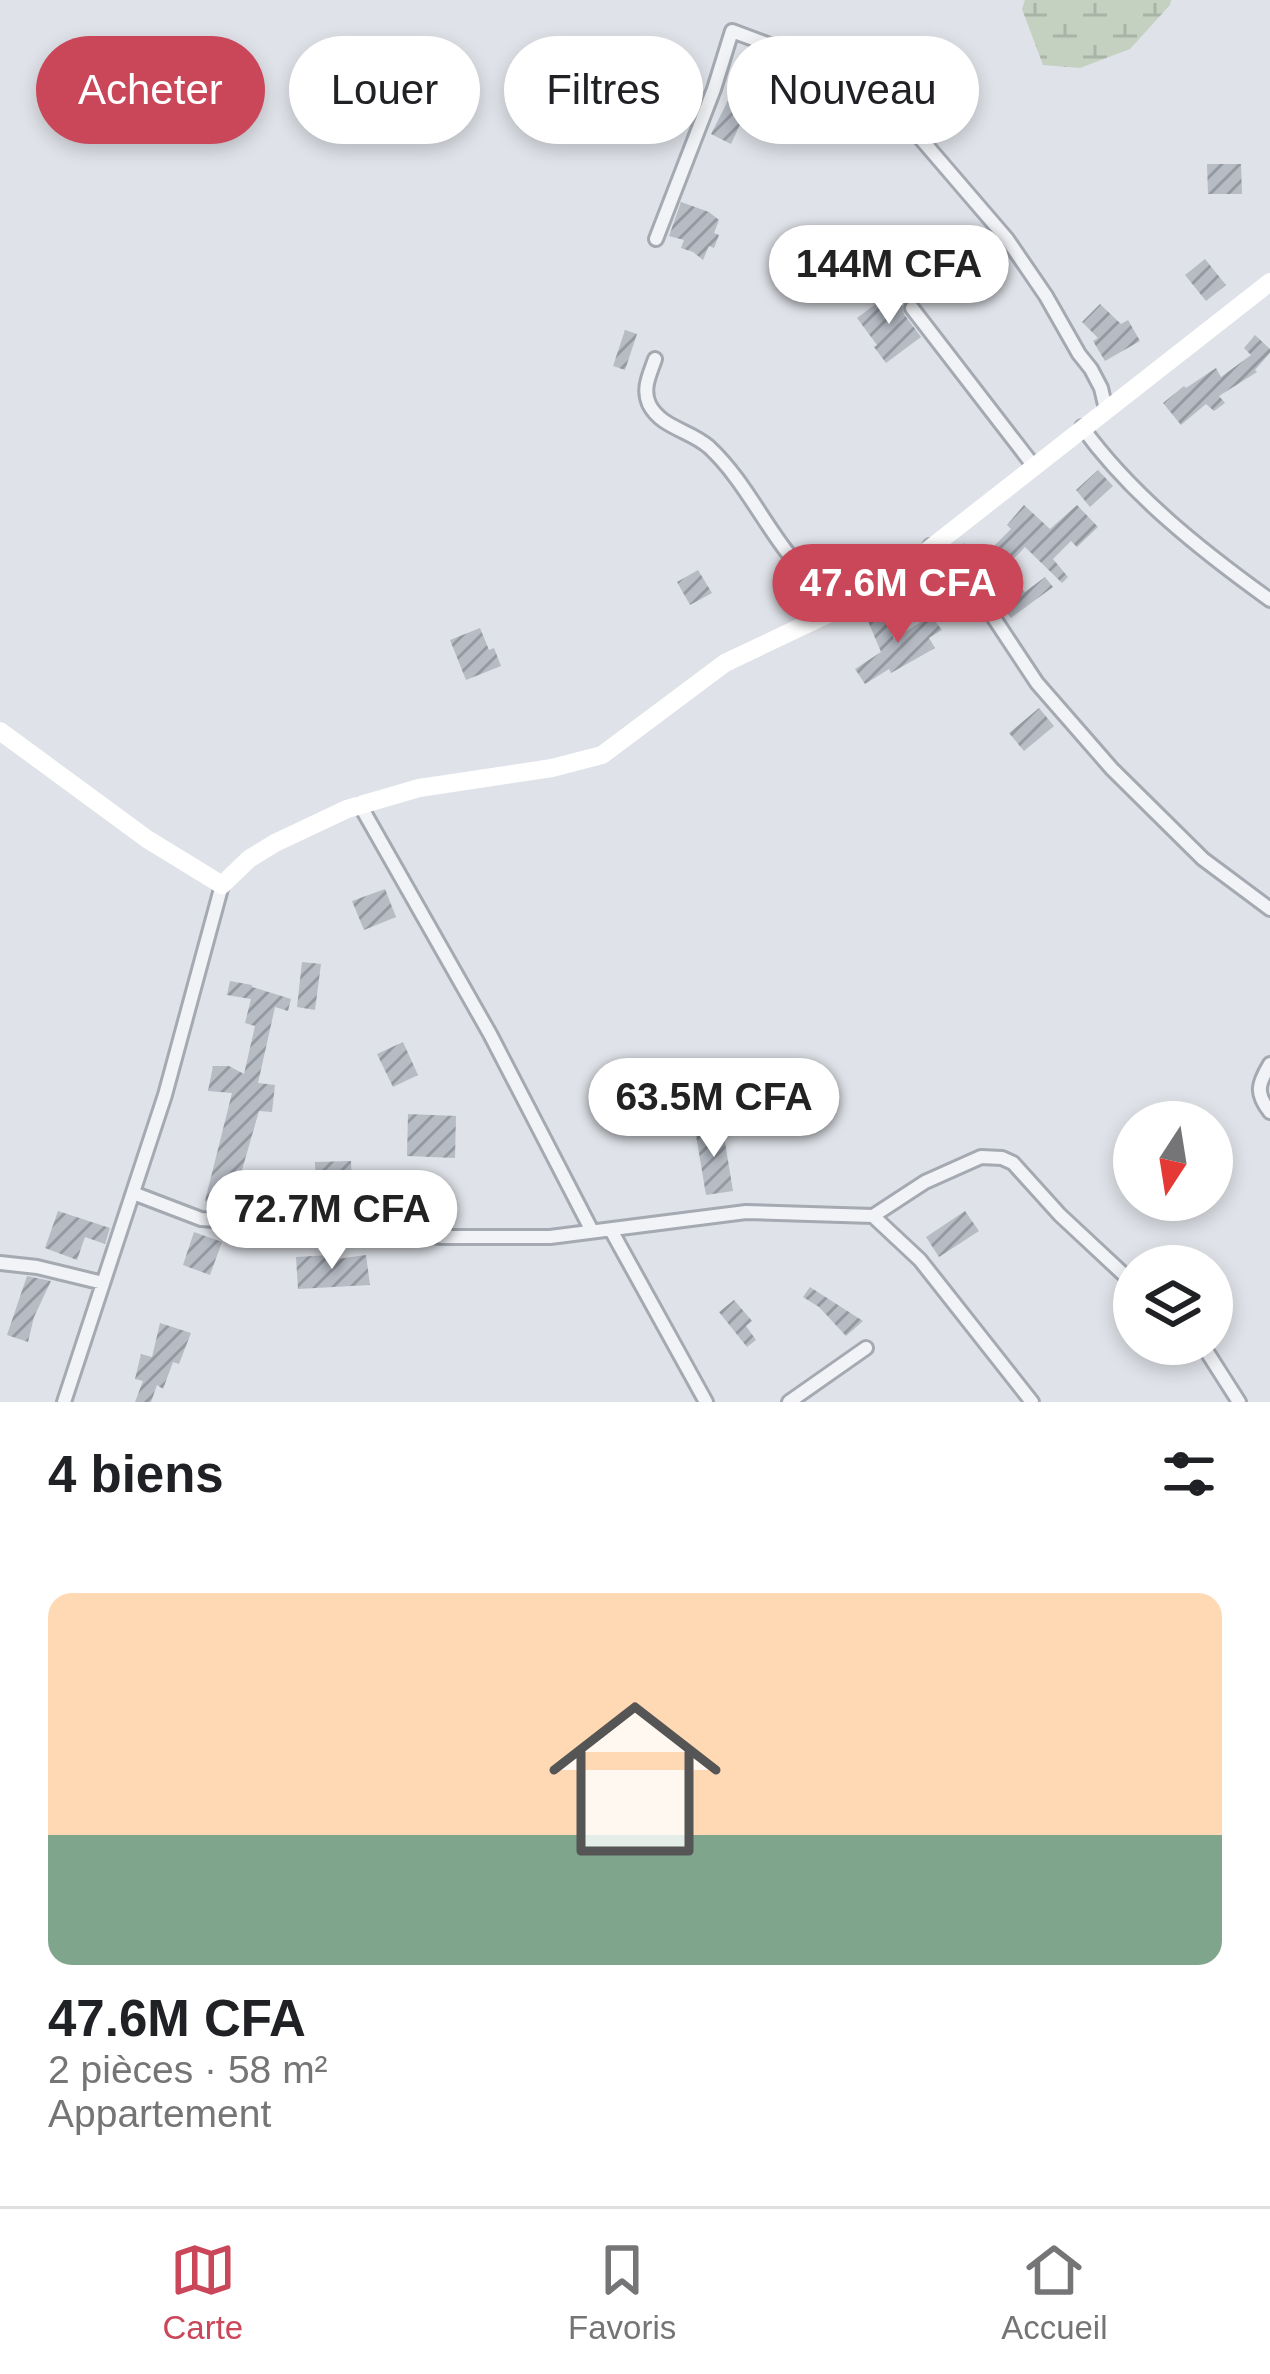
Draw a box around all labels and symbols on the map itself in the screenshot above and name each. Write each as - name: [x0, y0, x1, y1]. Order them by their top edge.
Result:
- pin: 144M CFA: [765, 225, 1013, 327]
- pin: 47.6M CFA: [761, 544, 1035, 646]
- pin: 63.5M CFA: [577, 1058, 851, 1160]
- north arrow: [1113, 1101, 1233, 1221]
- pin: 72.7M CFA: [195, 1170, 469, 1272]

